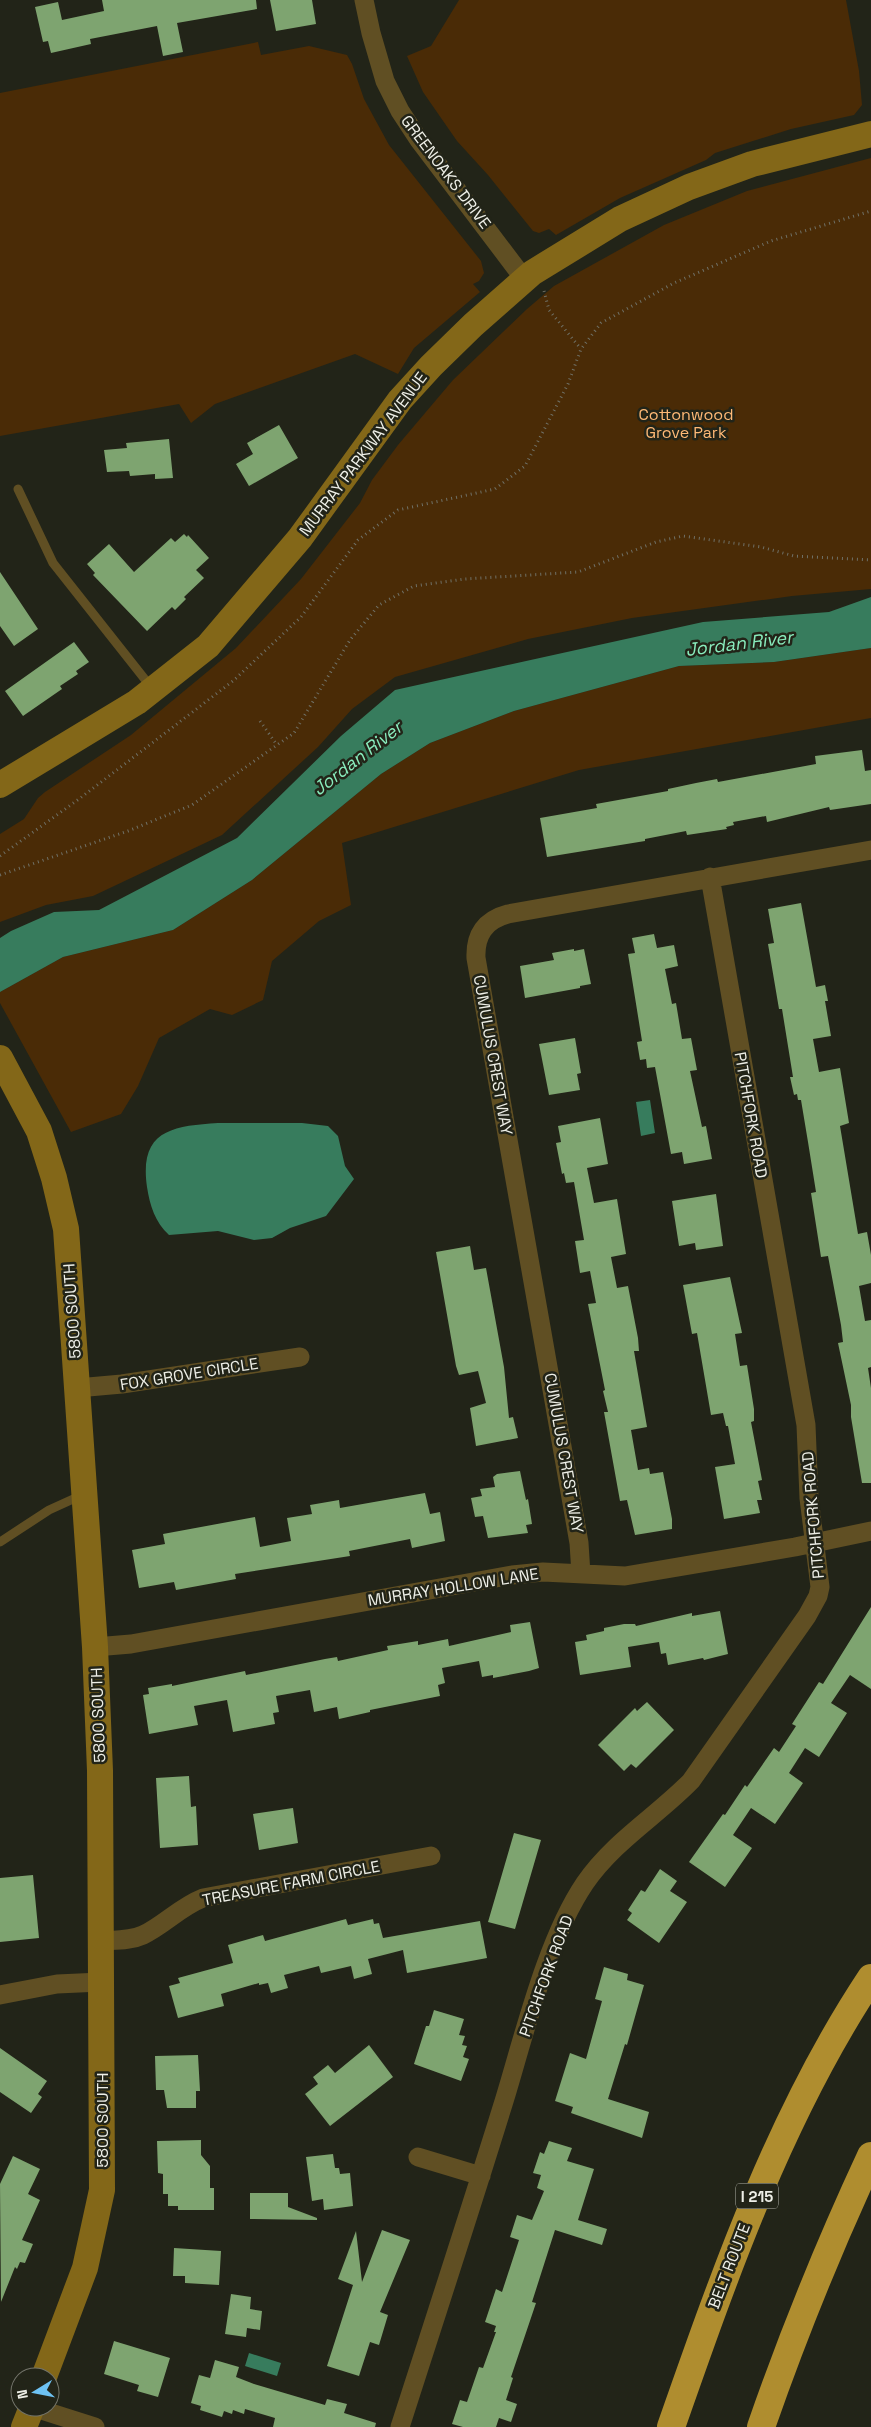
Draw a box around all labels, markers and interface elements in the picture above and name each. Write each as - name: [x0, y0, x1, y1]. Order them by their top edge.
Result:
- street label: GREENOAKS DRIVE: [396, 111, 496, 233]
- street label: MURRAY PARKWAY AVENUE: [294, 368, 432, 540]
- park label: Cottonwood Grove Park: [638, 404, 734, 443]
- water label: Jordan River: [684, 625, 796, 661]
- water label: Jordan River: [307, 714, 408, 800]
- street label: CUMULUS CREST WAY: [469, 973, 517, 1137]
- street label: PITCHFORK ROAD: [730, 1050, 772, 1180]
- street label: 5800 SOUTH: [58, 1263, 86, 1359]
- street label: FOX GROVE CIRCLE: [118, 1353, 260, 1395]
- street label: CUMULUS CREST WAY: [540, 1371, 588, 1535]
- street label: PITCHFORK ROAD: [797, 1450, 829, 1580]
- street label: MURRAY HOLLOW LANE: [366, 1563, 540, 1611]
- street label: 5800 SOUTH: [86, 1667, 110, 1763]
- street label: TREASURE FARM CIRCLE: [200, 1855, 382, 1911]
- street label: PITCHFORK ROAD: [514, 1912, 578, 2040]
- street label: 5800 SOUTH: [92, 2072, 113, 2168]
- road number: I 215: [736, 2184, 778, 2208]
- street label: BELT ROUTE: [703, 2220, 755, 2312]
- north arrow: [10, 2367, 60, 2417]
- text: N: [13, 2388, 32, 2400]

